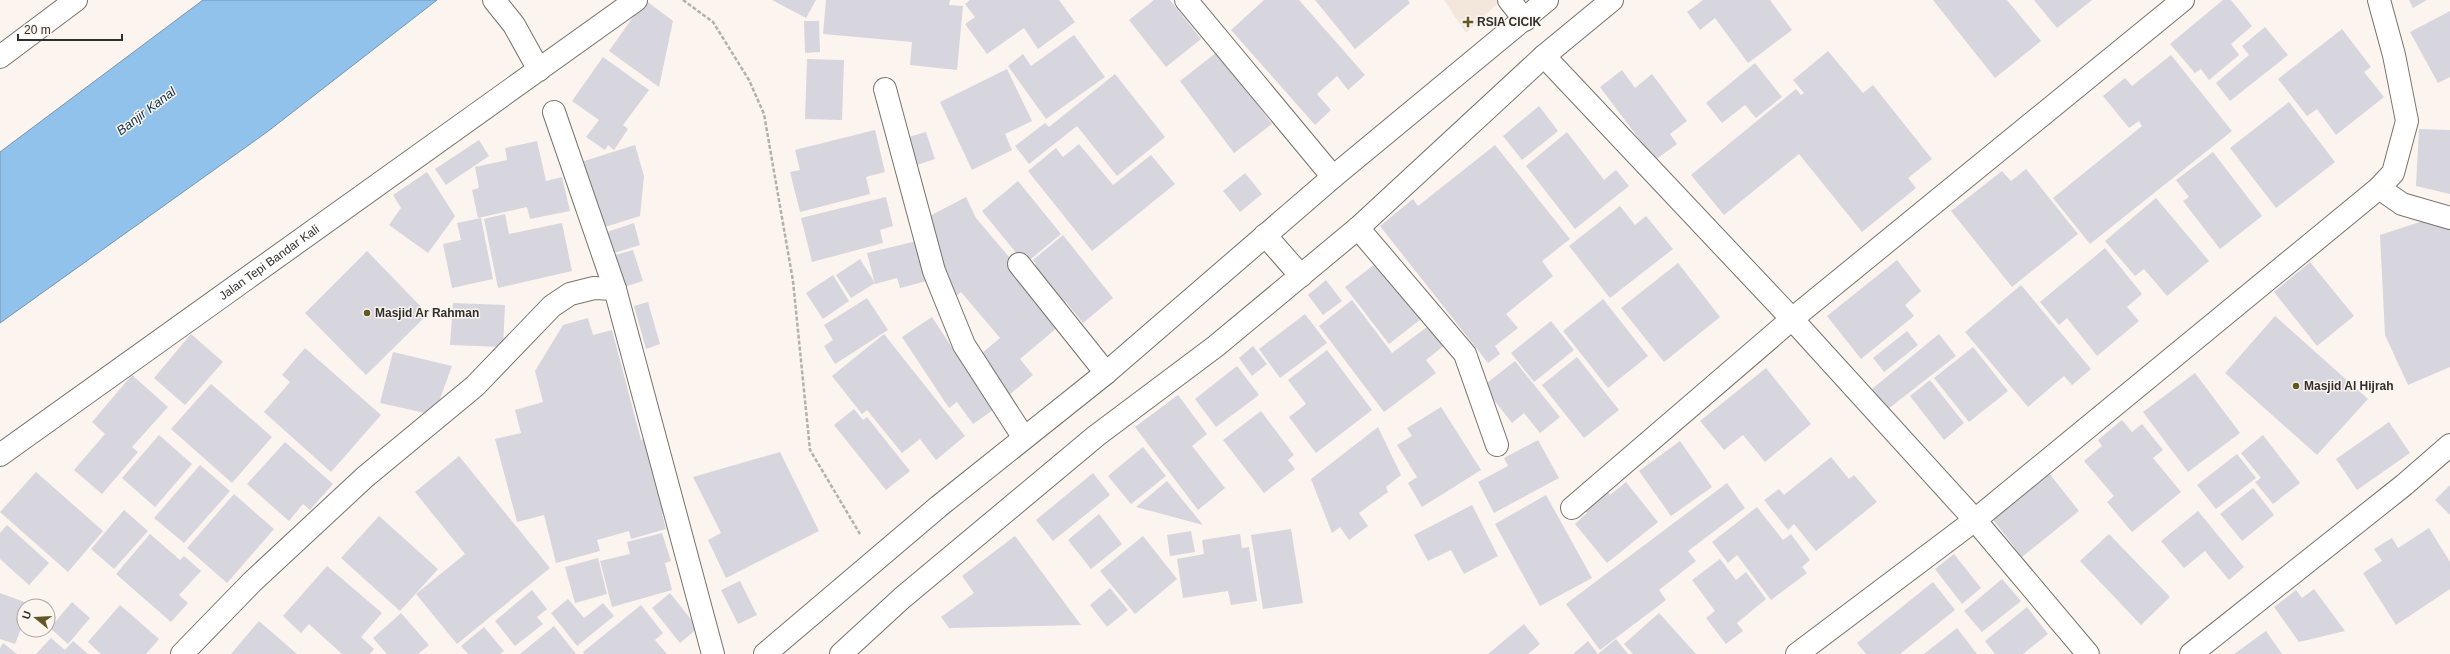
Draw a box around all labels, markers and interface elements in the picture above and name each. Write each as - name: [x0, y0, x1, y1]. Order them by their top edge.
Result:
- place label: RSIA CICIK: [1477, 15, 1542, 29]
- scale bar: [18, 16, 122, 42]
- marker: RSIA CICIK: [1462, 16, 1474, 28]
- text: 20 m: [24, 23, 51, 37]
- water label: Banjir Kanal: [113, 83, 179, 138]
- street label: Jalan Tepi Bandar Kali: [217, 222, 322, 303]
- place label: Masjid Ar Rahman: [375, 306, 479, 320]
- marker: Masjid Ar Rahman: [362, 308, 372, 318]
- place label: Masjid Al Hijrah: [2304, 379, 2394, 393]
- marker: Masjid Al Hijrah: [2291, 381, 2301, 391]
- north arrow: [16, 598, 56, 638]
- text: U: [20, 609, 33, 621]

